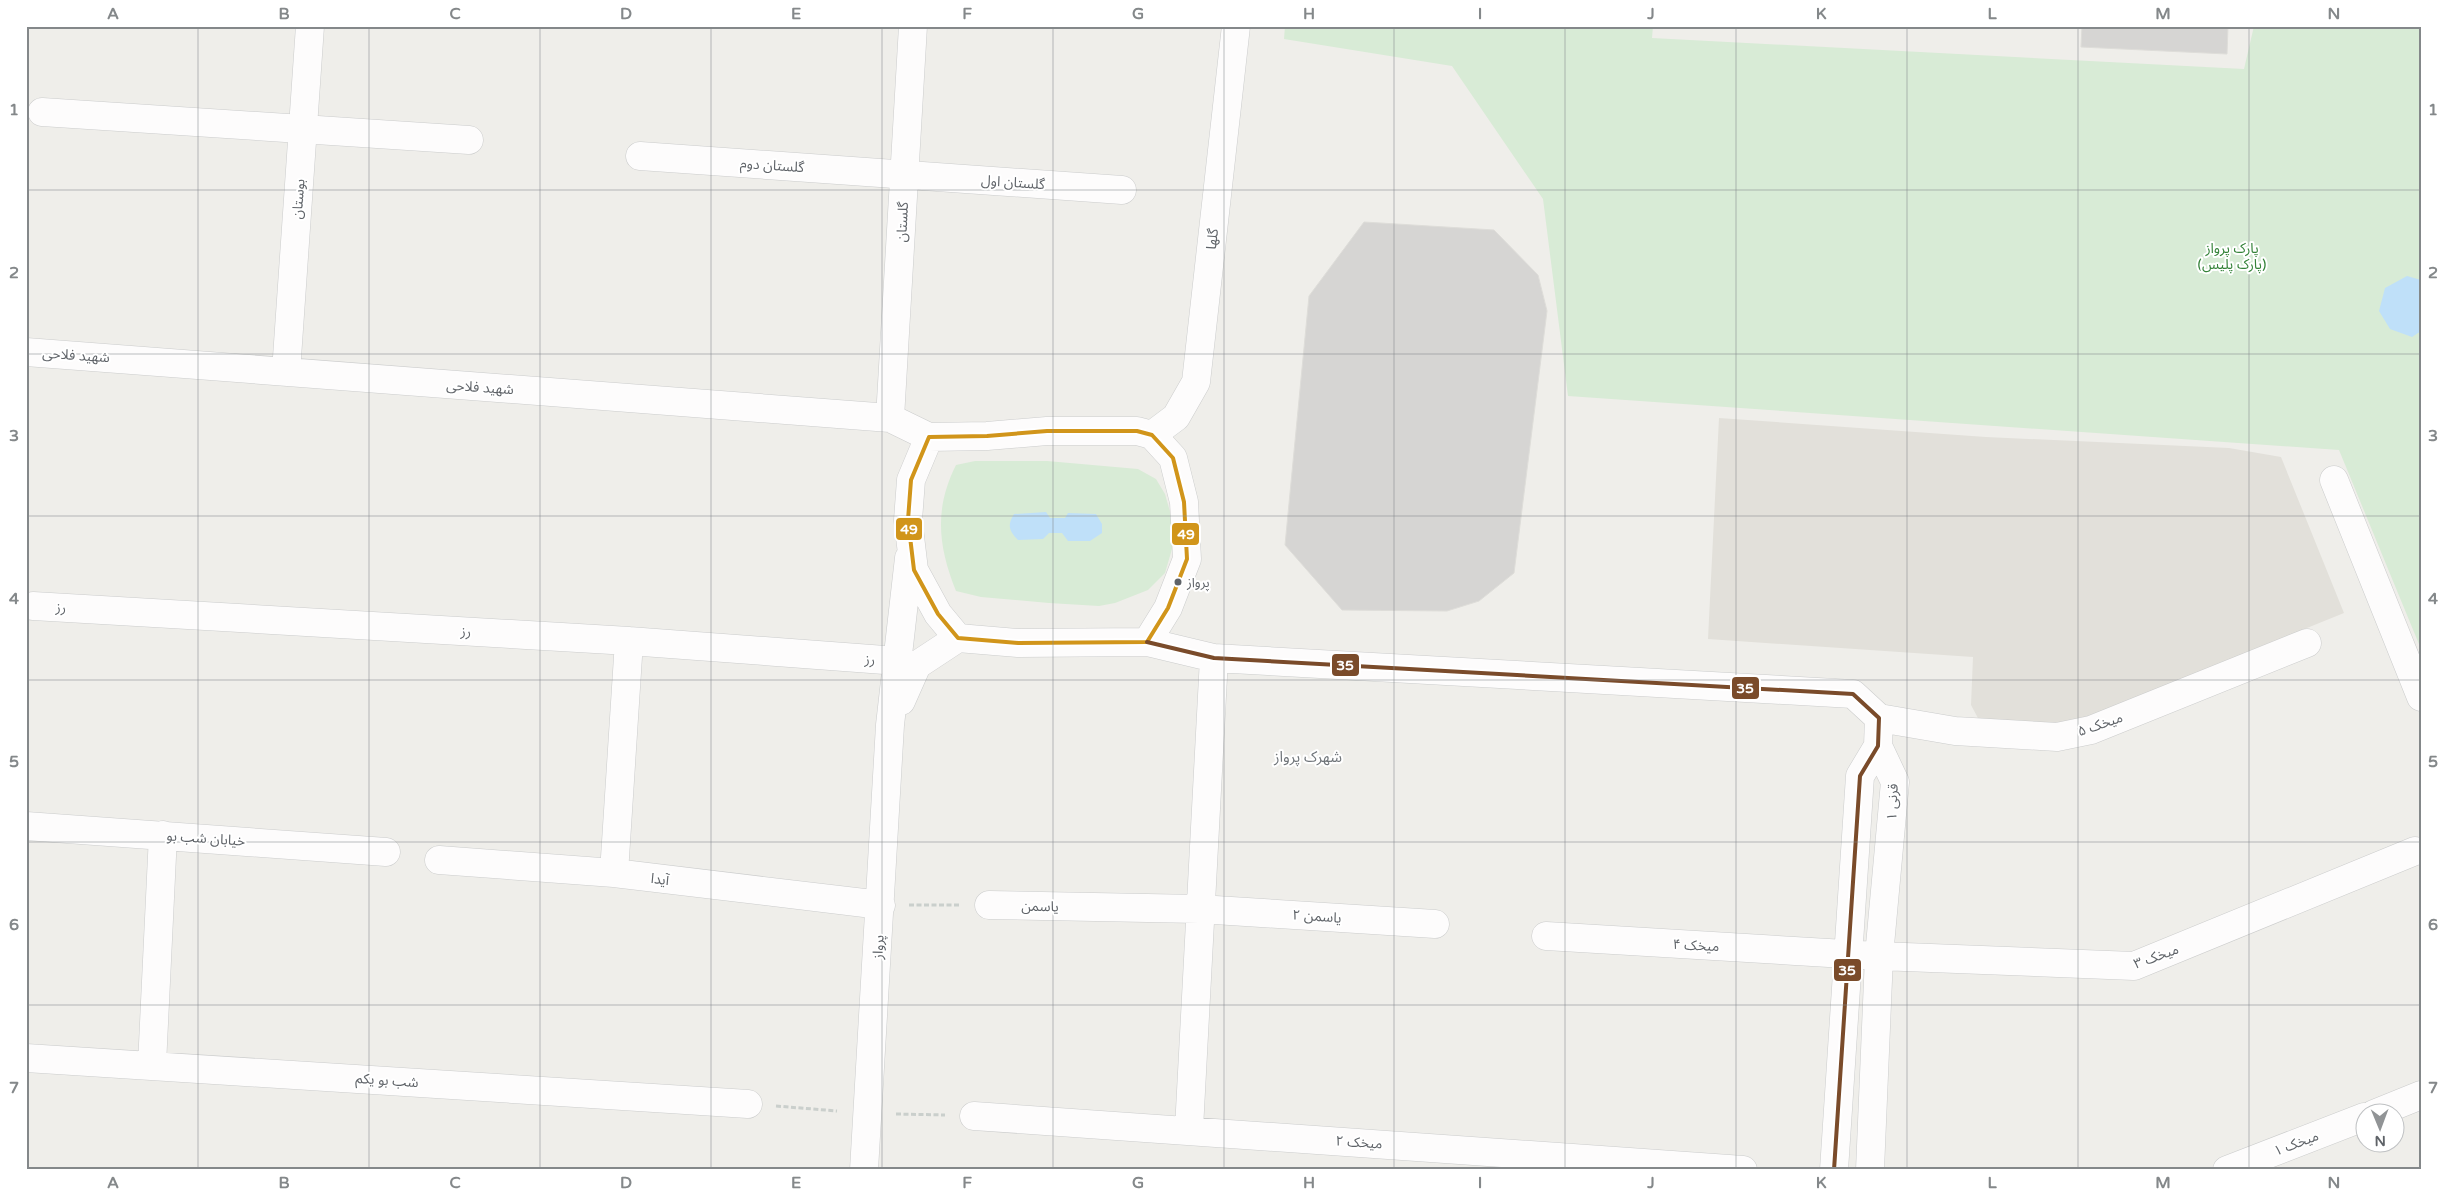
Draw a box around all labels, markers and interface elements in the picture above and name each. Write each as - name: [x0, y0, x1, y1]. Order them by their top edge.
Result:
- text: A: [107, 4, 119, 24]
- text: B: [278, 4, 290, 24]
- text: C: [449, 4, 461, 24]
- text: D: [620, 4, 632, 24]
- text: E: [791, 4, 801, 24]
- text: F: [962, 4, 972, 24]
- text: G: [1132, 4, 1144, 24]
- text: H: [1303, 4, 1315, 24]
- text: I: [1478, 4, 1482, 24]
- text: J: [1646, 4, 1655, 24]
- text: K: [1816, 4, 1827, 24]
- text: L: [1987, 4, 1997, 24]
- text: M: [2155, 4, 2171, 24]
- text: N: [2328, 4, 2340, 24]
- text: 1: [9, 100, 19, 120]
- text: 1: [2428, 100, 2438, 120]
- street label: گلستان دوم: [739, 155, 805, 178]
- street label: گلستان اول: [981, 172, 1046, 193]
- street label: بوستان: [289, 178, 308, 220]
- street label: گلستان: [893, 201, 912, 243]
- street label: گلها: [1203, 227, 1222, 250]
- park label: پارک پرواز (پارک پلیس): [2198, 240, 2266, 274]
- text: 2: [9, 263, 19, 283]
- text: 2: [2428, 263, 2438, 283]
- street label: شهید فلاحی: [42, 345, 110, 366]
- street label: شهید فلاحی: [446, 377, 514, 398]
- text: 3: [9, 426, 19, 446]
- text: 3: [2428, 426, 2438, 446]
- line badge: 49: [895, 517, 923, 541]
- text: 49: [900, 521, 918, 538]
- line badge: 49: [1171, 522, 1200, 546]
- text: 49: [1177, 526, 1195, 543]
- place label: پرواز: [1186, 575, 1210, 592]
- marker: پرواز: [1173, 577, 1183, 587]
- text: 4: [9, 589, 19, 609]
- text: 4: [2428, 589, 2438, 609]
- street label: رز: [54, 599, 67, 616]
- street label: رز: [459, 623, 472, 640]
- street label: رز: [863, 651, 876, 668]
- line badge: 35: [1331, 653, 1360, 677]
- text: 35: [1336, 657, 1354, 674]
- line badge: 35: [1731, 676, 1760, 700]
- text: 35: [1736, 680, 1754, 697]
- street label: میخک ۵: [2075, 709, 2125, 740]
- district label: شهرک پرواز: [1273, 748, 1342, 767]
- text: 5: [9, 752, 19, 772]
- text: 5: [2428, 752, 2438, 772]
- street label: قرنی ۱: [1883, 783, 1902, 821]
- street label: خیابان شب بو: [166, 827, 246, 850]
- street label: آیدا: [650, 870, 671, 889]
- street label: یاسمن: [1021, 898, 1059, 915]
- street label: یاسمن ۲: [1292, 906, 1342, 927]
- text: 6: [9, 915, 19, 935]
- text: 6: [2428, 915, 2438, 935]
- street label: پرواز: [869, 934, 889, 961]
- street label: میخک ۴: [1672, 936, 1720, 955]
- street label: میخک ۳: [2131, 940, 2181, 972]
- line badge: 35: [1833, 958, 1862, 982]
- text: 35: [1838, 962, 1856, 979]
- street label: شب بو یکم: [355, 1070, 419, 1093]
- text: 7: [9, 1078, 19, 1098]
- text: 7: [2428, 1078, 2438, 1098]
- north arrow: [2354, 1104, 2404, 1154]
- street label: میخک ۱: [2271, 1127, 2321, 1160]
- street label: میخک ۲: [1335, 1132, 1383, 1153]
- text: N: [2374, 1132, 2386, 1149]
- text: A: [107, 1173, 119, 1193]
- text: B: [278, 1173, 290, 1193]
- text: C: [449, 1173, 461, 1193]
- text: D: [620, 1173, 632, 1193]
- text: E: [791, 1173, 801, 1193]
- text: F: [962, 1173, 972, 1193]
- text: G: [1132, 1173, 1144, 1193]
- text: H: [1303, 1173, 1315, 1193]
- text: I: [1478, 1173, 1482, 1193]
- text: J: [1646, 1173, 1655, 1193]
- text: K: [1816, 1173, 1827, 1193]
- text: L: [1987, 1173, 1997, 1193]
- text: M: [2155, 1173, 2171, 1193]
- text: N: [2328, 1173, 2340, 1193]

